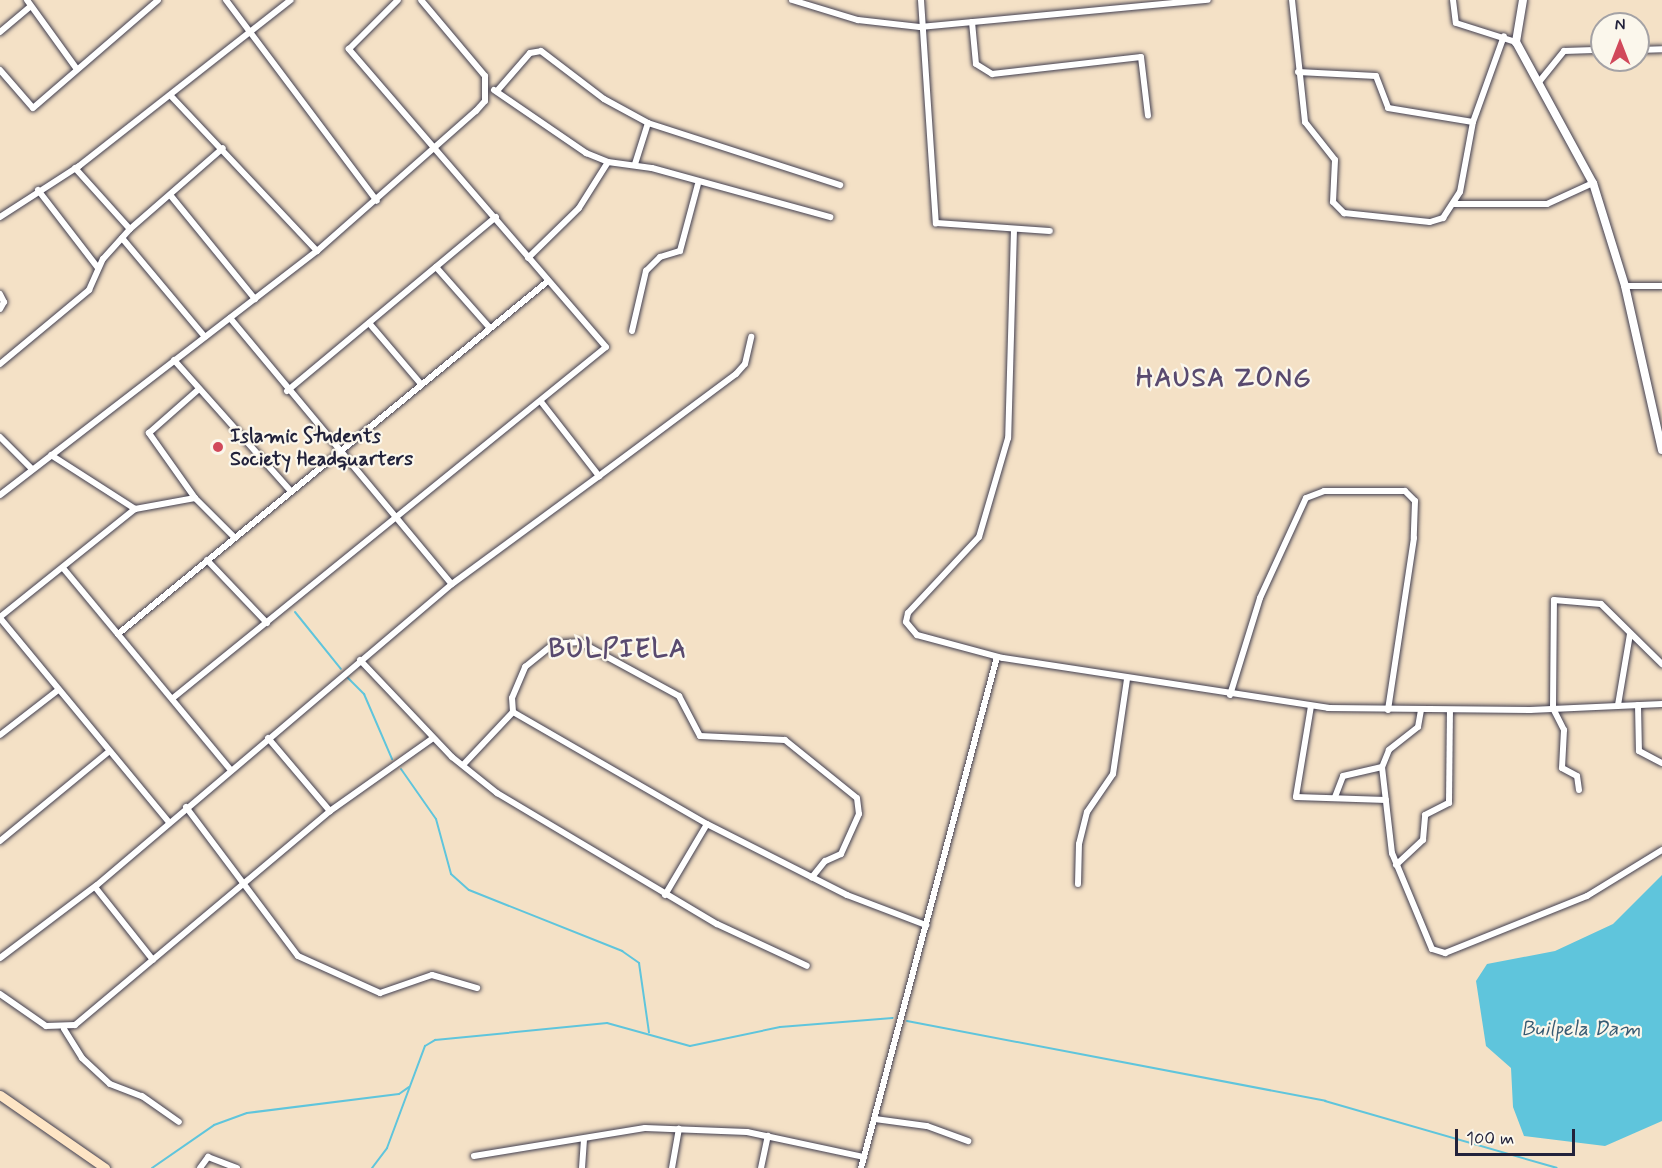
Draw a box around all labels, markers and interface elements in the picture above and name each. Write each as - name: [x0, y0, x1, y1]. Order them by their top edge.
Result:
- north arrow: [1590, 12, 1650, 72]
- text: N: [1615, 15, 1625, 36]
- district label: HAUSA ZONG: [1136, 364, 1312, 396]
- place label: Islamic Students Society Headquarters: [230, 424, 415, 471]
- marker: Islamic Students Society Headquarters: [211, 440, 225, 454]
- district label: BULPIELA: [549, 635, 687, 667]
- water label: Builpela Dam: [1522, 1016, 1640, 1042]
- scale bar: [1458, 1117, 1578, 1155]
- text: 100 m: [1466, 1127, 1514, 1151]

